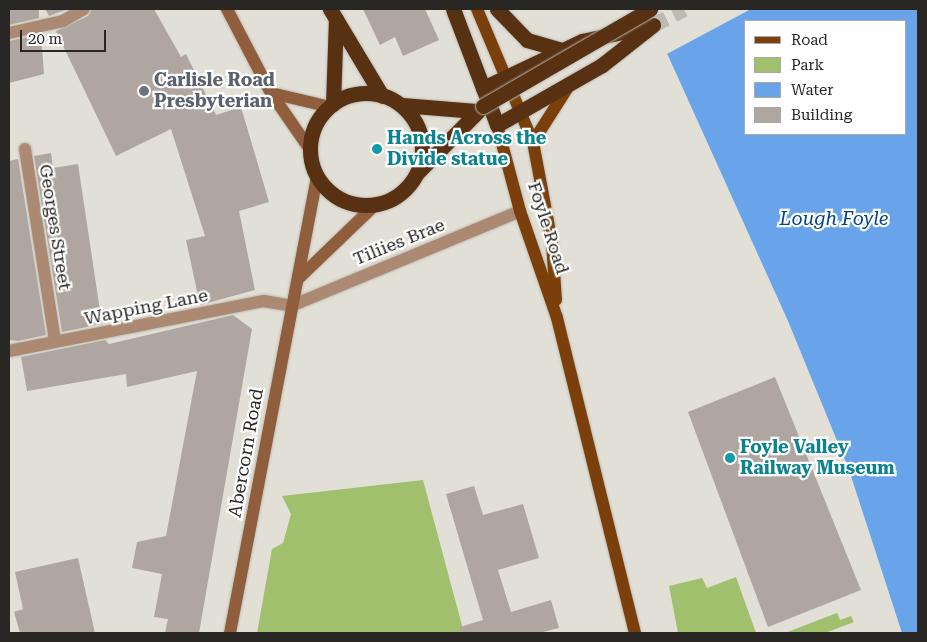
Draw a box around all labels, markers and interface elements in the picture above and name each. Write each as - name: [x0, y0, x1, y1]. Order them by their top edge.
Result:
- scale bar: [22, 20, 109, 52]
- legend: [744, 20, 907, 135]
- text: 20 m: [28, 30, 62, 48]
- text: Road: [791, 31, 828, 49]
- text: Park: [791, 56, 824, 74]
- place label: Carlisle Road Presbyterian: [154, 70, 275, 112]
- text: Water: [791, 81, 833, 99]
- marker: Carlisle Road Presbyterian: [138, 85, 150, 97]
- text: Building: [791, 106, 852, 124]
- place label: Hands Across the Divide statue: [387, 128, 546, 170]
- marker: Hands Across the Divide statue: [371, 143, 383, 155]
- street label: Georges Street: [34, 163, 76, 291]
- street label: Foyle Road: [523, 179, 573, 277]
- water label: Lough Foyle: [780, 208, 888, 230]
- street label: Tiliies Brae: [350, 214, 448, 270]
- street label: Wapping Lane: [82, 284, 210, 330]
- street label: Abercorn Road: [224, 387, 268, 519]
- place label: Foyle Valley Railway Museum: [740, 437, 895, 479]
- marker: Foyle Valley Railway Museum: [724, 452, 736, 464]

